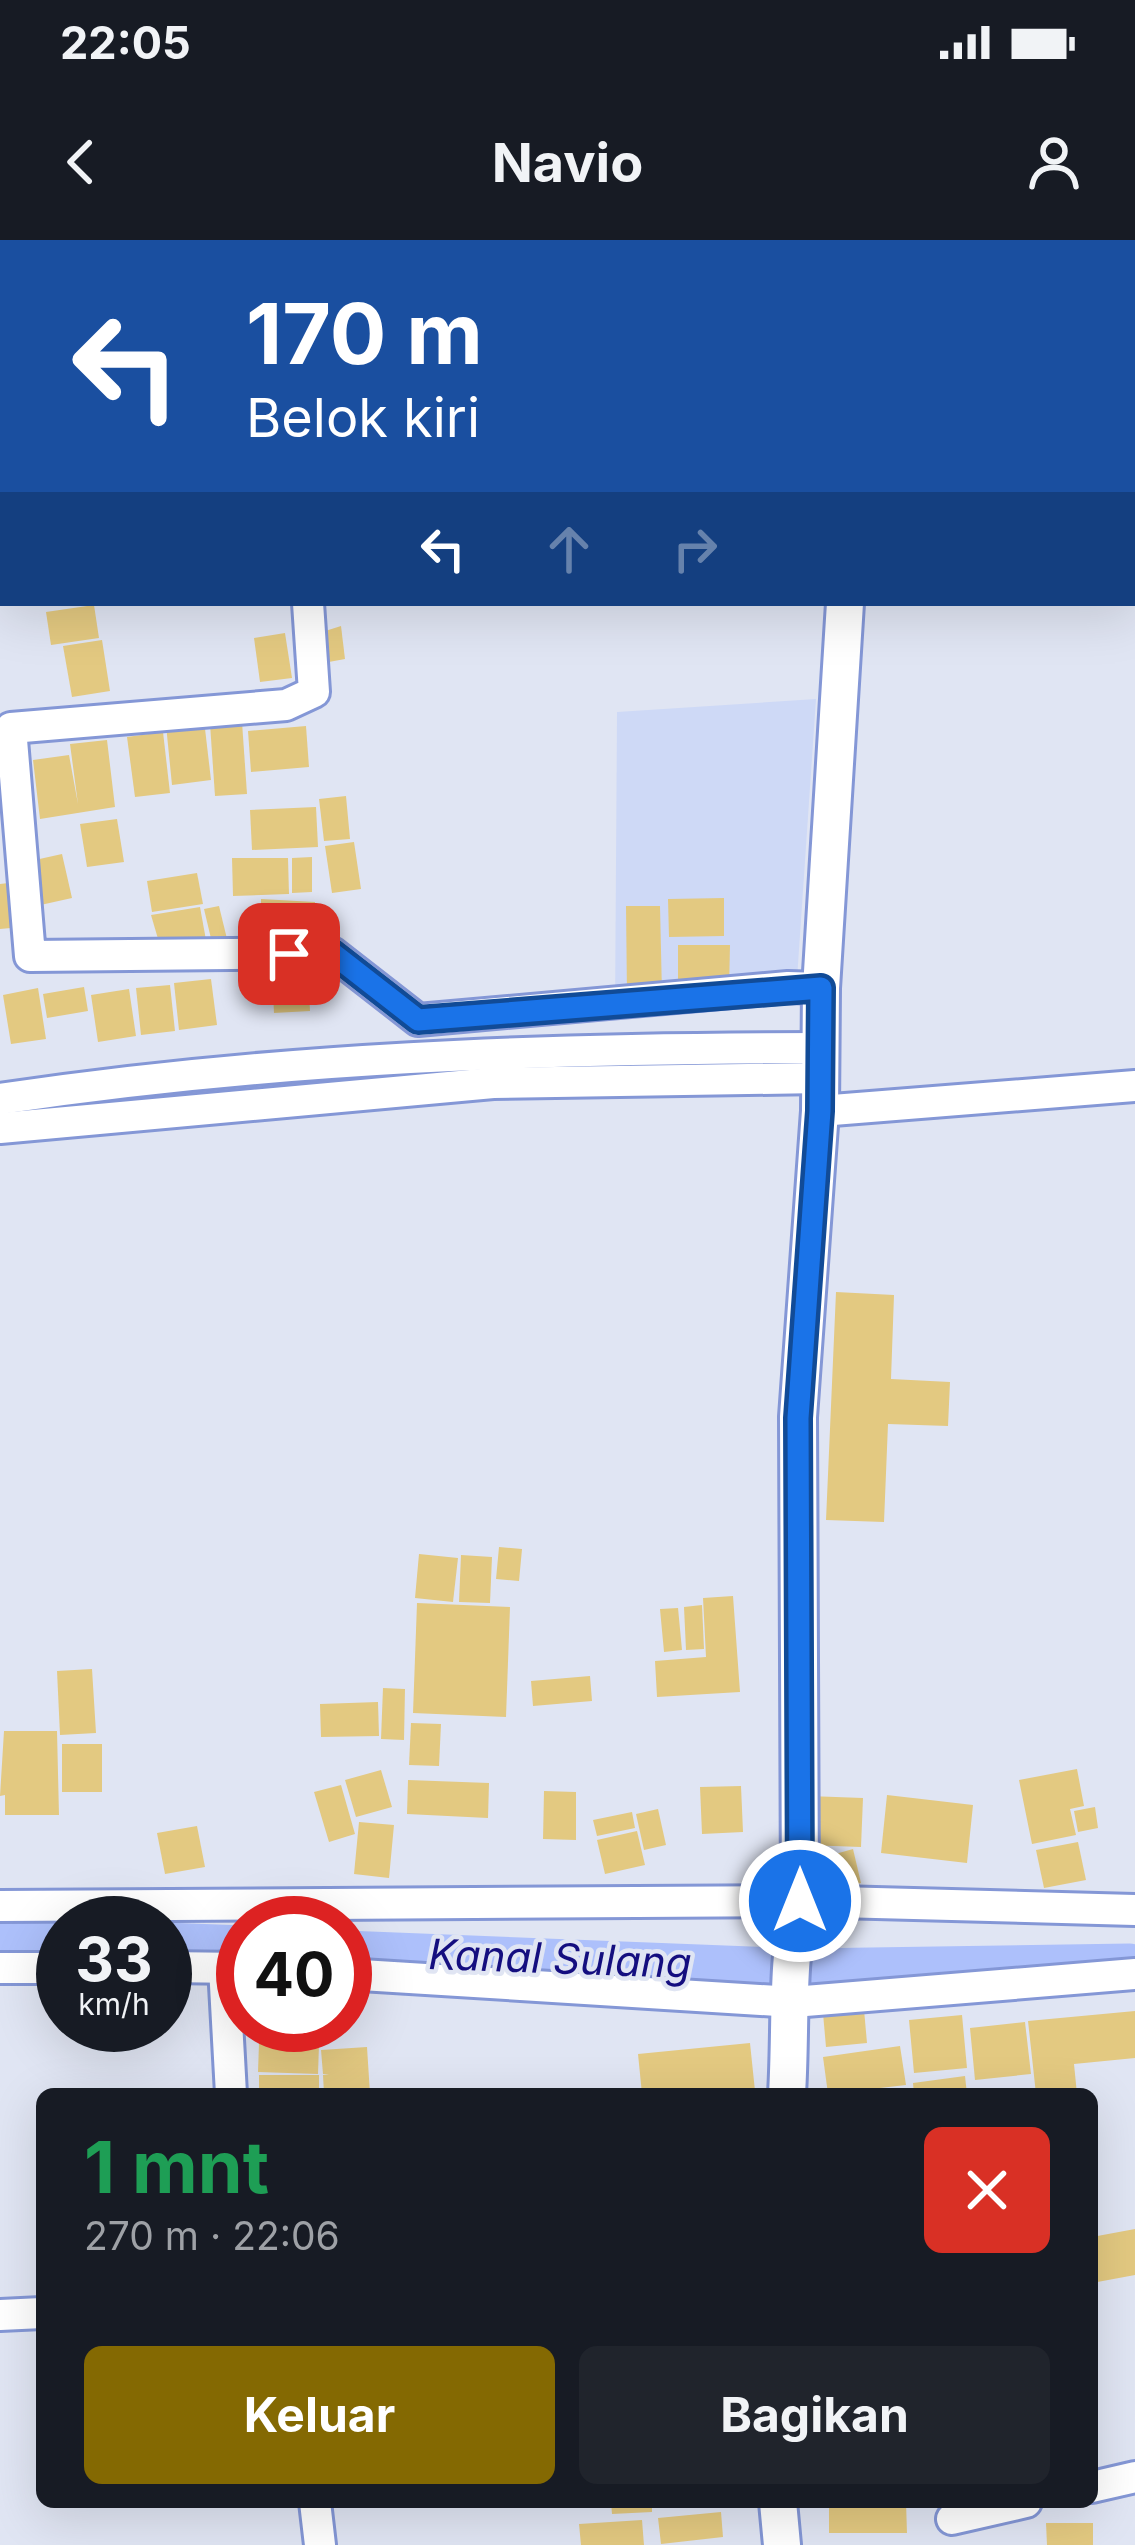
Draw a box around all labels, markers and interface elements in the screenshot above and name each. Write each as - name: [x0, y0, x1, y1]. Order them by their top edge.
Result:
- text: 22:05: [60, 15, 191, 70]
- icon: back: [48, 129, 114, 195]
- icon: person: [1021, 129, 1087, 195]
- text: Navio: [492, 130, 643, 195]
- text: 170 m: [246, 283, 483, 384]
- icon: left: [48, 288, 204, 444]
- text: Belok kiri: [246, 385, 480, 450]
- icon: left: [410, 516, 476, 582]
- icon: ahead: [536, 516, 602, 582]
- icon: right: [662, 516, 728, 582]
- pin: [238, 903, 340, 1005]
- icon: arrive: [256, 921, 322, 987]
- position arrow: [737, 1838, 863, 1964]
- speed limit sign: 40: [216, 1896, 372, 2052]
- text: 33: [75, 1923, 153, 1995]
- water label: Kanal Sulang: [428, 1928, 692, 1988]
- text: km/h: [78, 1986, 150, 2022]
- text: 1 mnt: [84, 2123, 269, 2210]
- button: close: [924, 2127, 1050, 2253]
- text: 270 m · 22:06: [84, 2212, 340, 2259]
- button: Keluar: [84, 2346, 555, 2484]
- button: Bagikan: [579, 2346, 1050, 2484]

